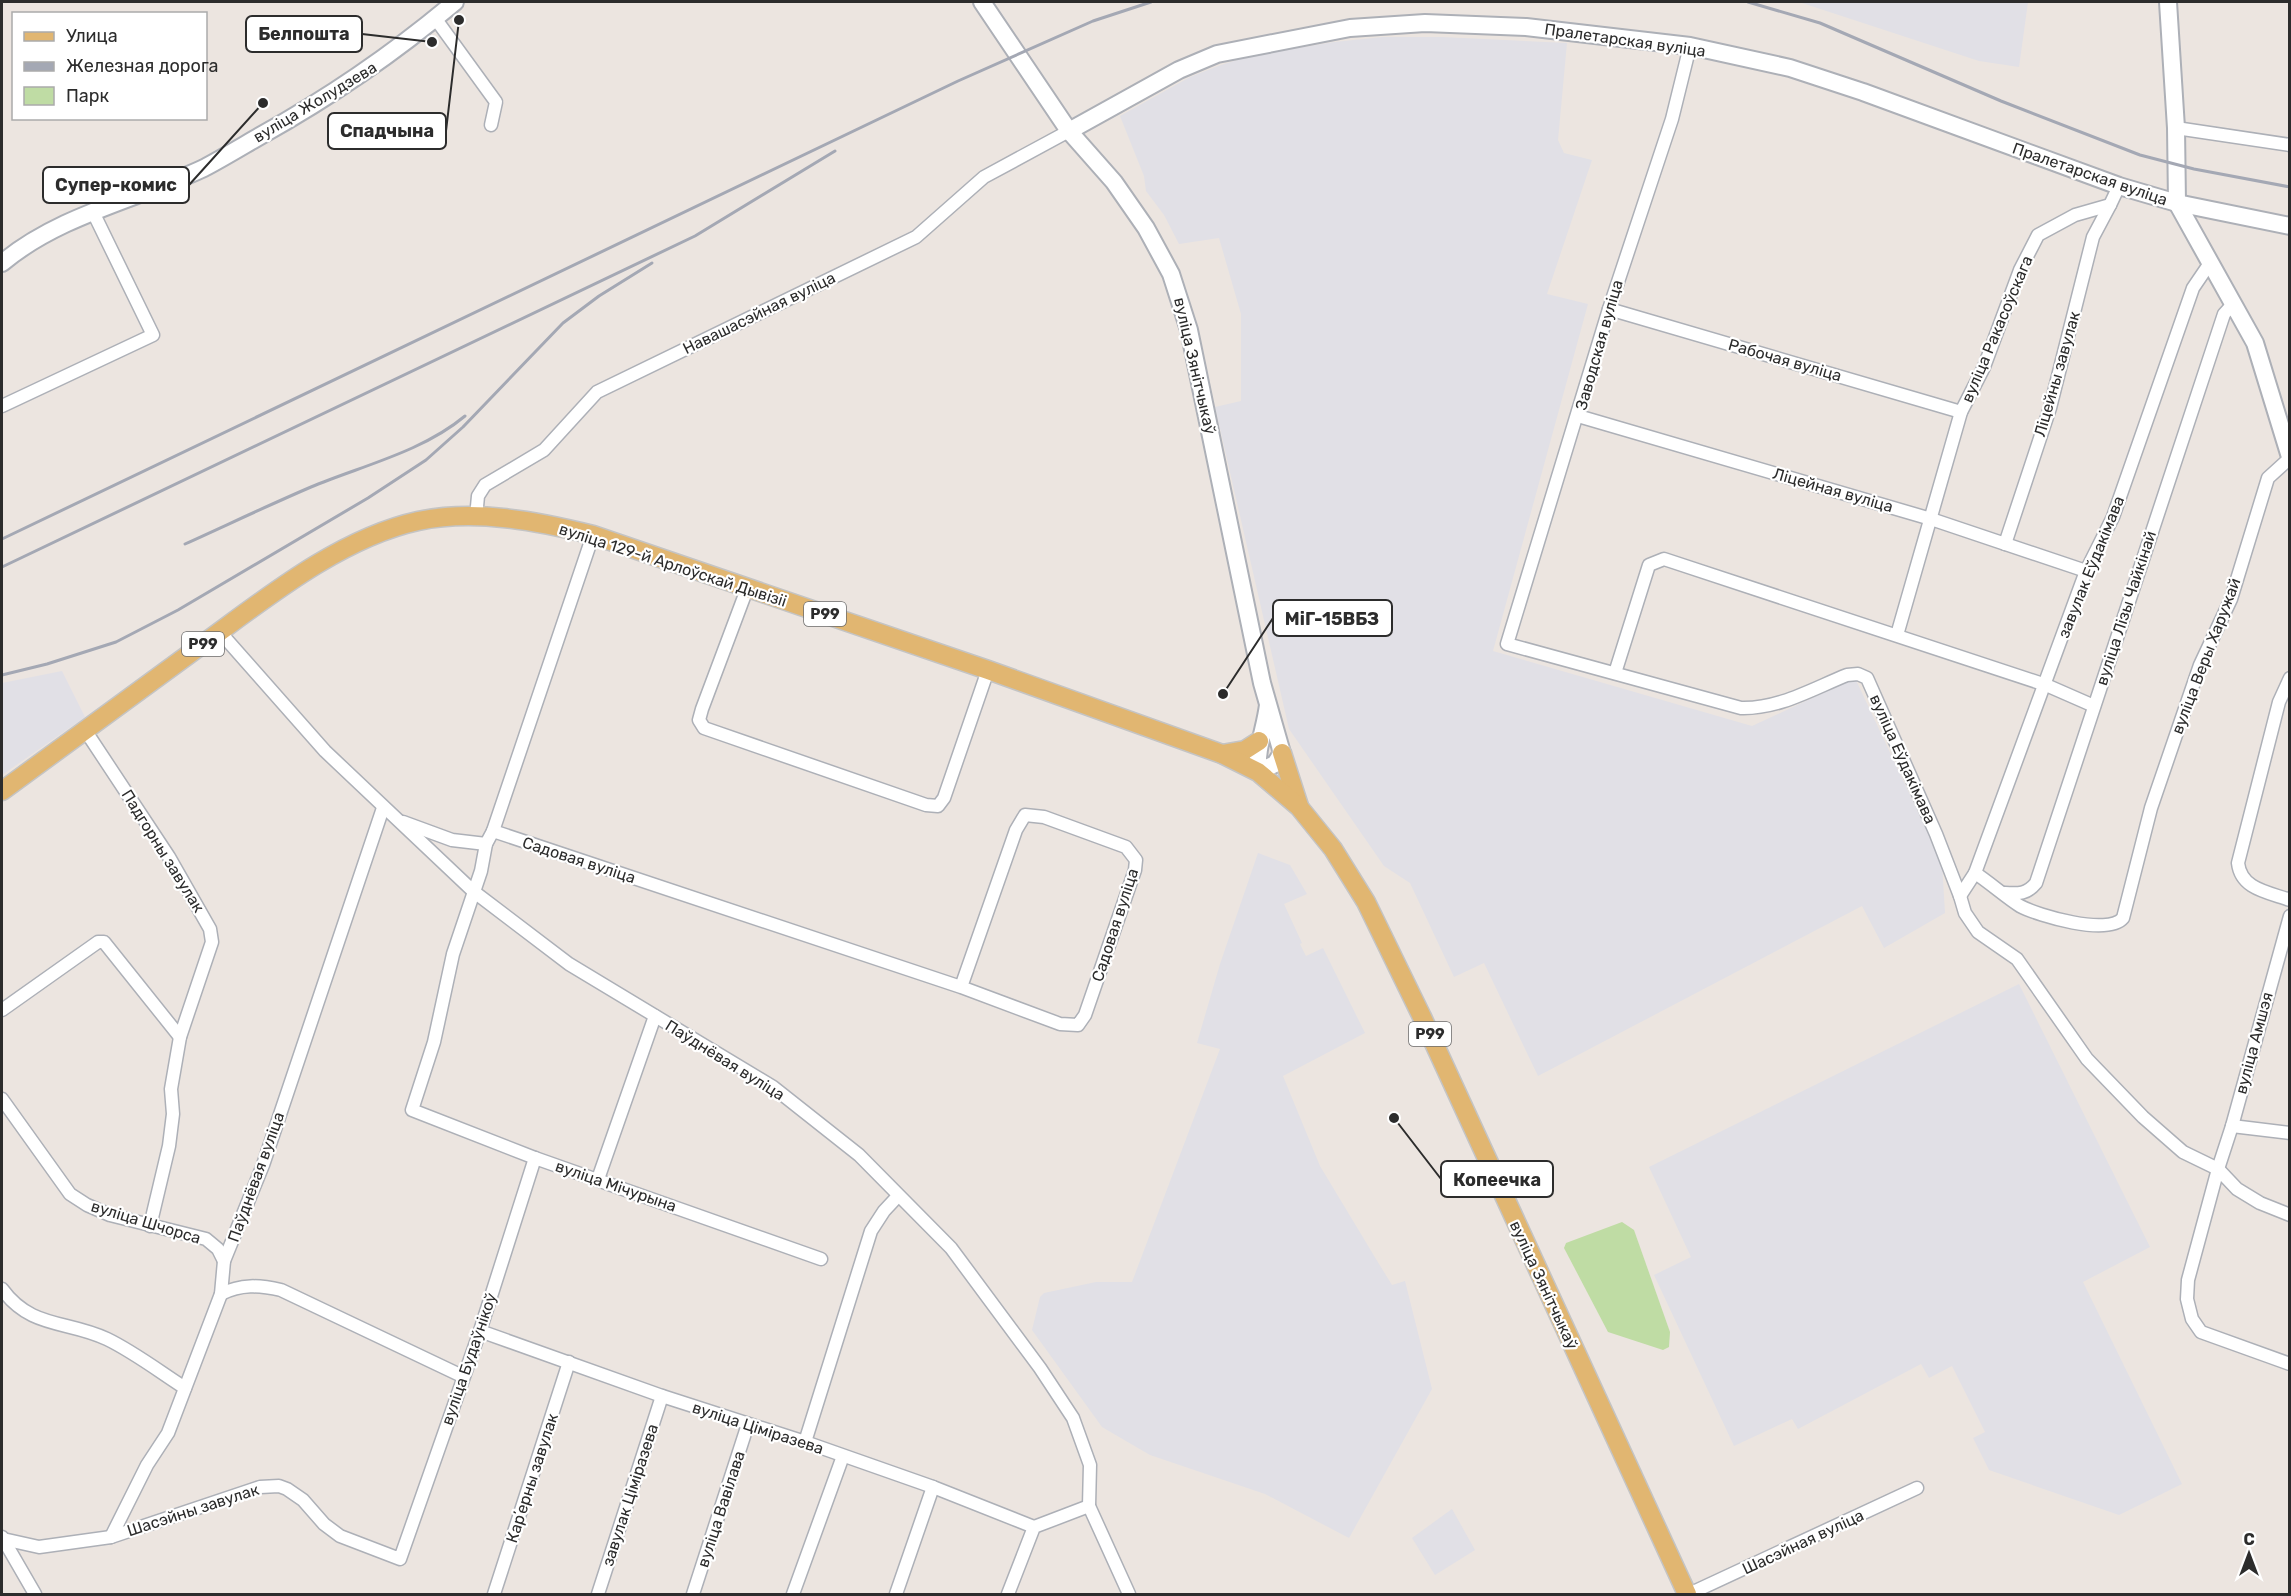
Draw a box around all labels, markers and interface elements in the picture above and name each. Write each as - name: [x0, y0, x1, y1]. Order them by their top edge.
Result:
- legend: [12, 12, 207, 120]
- callout: Белпошта: [246, 16, 362, 52]
- street label: Пралетарская вуліца: [1543, 19, 1707, 61]
- text: Белпошта: [258, 23, 350, 45]
- text: Улица: [66, 25, 118, 47]
- text: Железная дорога: [66, 55, 219, 77]
- street label: вуліца Жолудзева: [250, 58, 380, 146]
- text: Парк: [66, 85, 110, 107]
- callout: Спадчына: [328, 113, 446, 149]
- text: Спадчына: [340, 120, 434, 142]
- street label: Пралетарская вуліца: [2010, 139, 2170, 209]
- callout: Супер-комис: [43, 167, 189, 203]
- text: Супер-комис: [55, 174, 177, 196]
- street label: вуліца Ракасоўскага: [1957, 253, 2037, 405]
- street label: Навашасэйная вуліца: [680, 268, 838, 358]
- street label: Заводская вуліца: [1571, 278, 1627, 412]
- street label: вуліца Зянітчыкаў: [1170, 296, 1220, 436]
- street label: Ліцейны завулак: [2030, 309, 2084, 439]
- street label: Рабочая вуліца: [1726, 335, 1844, 385]
- street label: Ліцейная вуліца: [1771, 464, 1895, 516]
- street label: завулак Еўдакімава: [2054, 493, 2128, 641]
- street label: вуліца 129-й Арлоўскай Дывізіі: [557, 519, 789, 611]
- street label: вуліца Лізы Чайкінай: [2092, 528, 2160, 688]
- street label: вуліца Веры Харужай: [2167, 575, 2245, 737]
- callout: МіГ-15ВБЗ: [1273, 600, 1392, 636]
- road number: Р99: [804, 602, 846, 626]
- text: МіГ-15ВБЗ: [1285, 608, 1379, 630]
- road number: Р99: [182, 632, 224, 656]
- street label: вуліца Еўдакімава: [1866, 691, 1940, 827]
- street label: Падгорны завулак: [118, 786, 209, 916]
- street label: Садовая вуліца: [520, 833, 638, 887]
- street label: Садовая вуліца: [1088, 866, 1142, 984]
- street label: вуліца Амшэя: [2231, 990, 2277, 1096]
- street label: Паўднёвая вуліца: [662, 1016, 788, 1104]
- road number: Р99: [1409, 1022, 1451, 1046]
- street label: Паўднёвая вуліца: [224, 1109, 288, 1245]
- street label: вуліца Мічурына: [553, 1156, 679, 1216]
- callout: Копеечка: [1441, 1161, 1553, 1197]
- text: Копеечка: [1453, 1169, 1541, 1191]
- street label: вуліца Шчорса: [89, 1196, 203, 1248]
- street label: вуліца Зянітчыкаў: [1506, 1218, 1582, 1353]
- street label: вуліца Будаўнікоў: [437, 1290, 501, 1428]
- street label: вуліца Ціміразева: [690, 1398, 826, 1458]
- street label: Карʼерны завулак: [502, 1410, 562, 1545]
- street label: завулак Ціміразева: [598, 1421, 662, 1569]
- street label: вуліца Вавілава: [693, 1448, 749, 1570]
- street label: Шасэйны завулак: [125, 1480, 262, 1540]
- street label: Шасэйная вуліца: [1739, 1506, 1867, 1578]
- north arrow: [2219, 1524, 2279, 1584]
- text: С: [2243, 1530, 2255, 1549]

